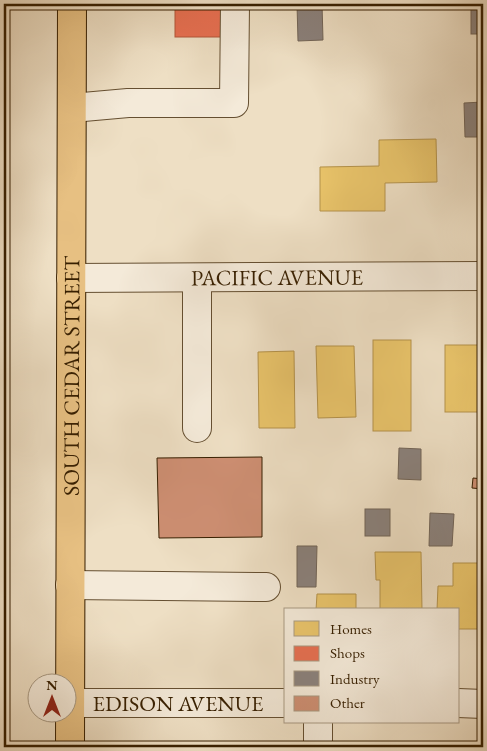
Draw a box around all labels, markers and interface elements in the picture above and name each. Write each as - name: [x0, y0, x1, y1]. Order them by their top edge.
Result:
- street label: SOUTH CEDAR STREET: [57, 256, 86, 496]
- street label: PACIFIC AVENUE: [191, 263, 363, 292]
- legend: [284, 608, 460, 724]
- text: Homes: [330, 619, 372, 638]
- text: Shops: [330, 643, 365, 662]
- text: Industry: [330, 669, 380, 688]
- north arrow: [28, 674, 78, 724]
- text: N: [46, 676, 58, 694]
- street label: EDISON AVENUE: [93, 689, 263, 718]
- text: Other: [330, 693, 365, 712]

